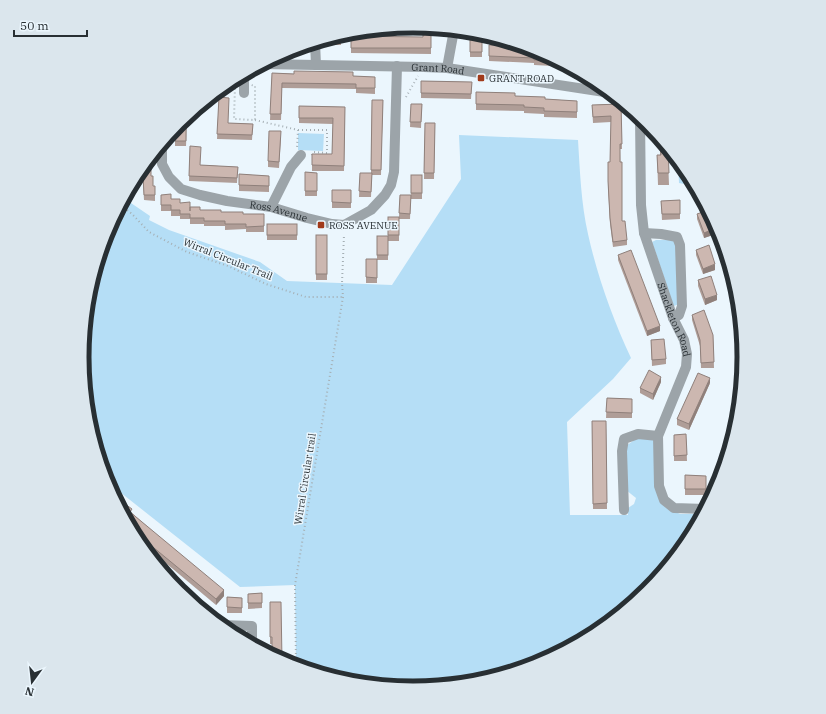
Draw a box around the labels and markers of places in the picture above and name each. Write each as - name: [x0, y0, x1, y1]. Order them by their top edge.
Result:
- place label: GRANT ROAD: [489, 72, 554, 85]
- marker: GRANT ROAD: [476, 73, 486, 83]
- place label: ROSS AVENUE: [329, 219, 398, 232]
- marker: ROSS AVENUE: [316, 220, 326, 230]

